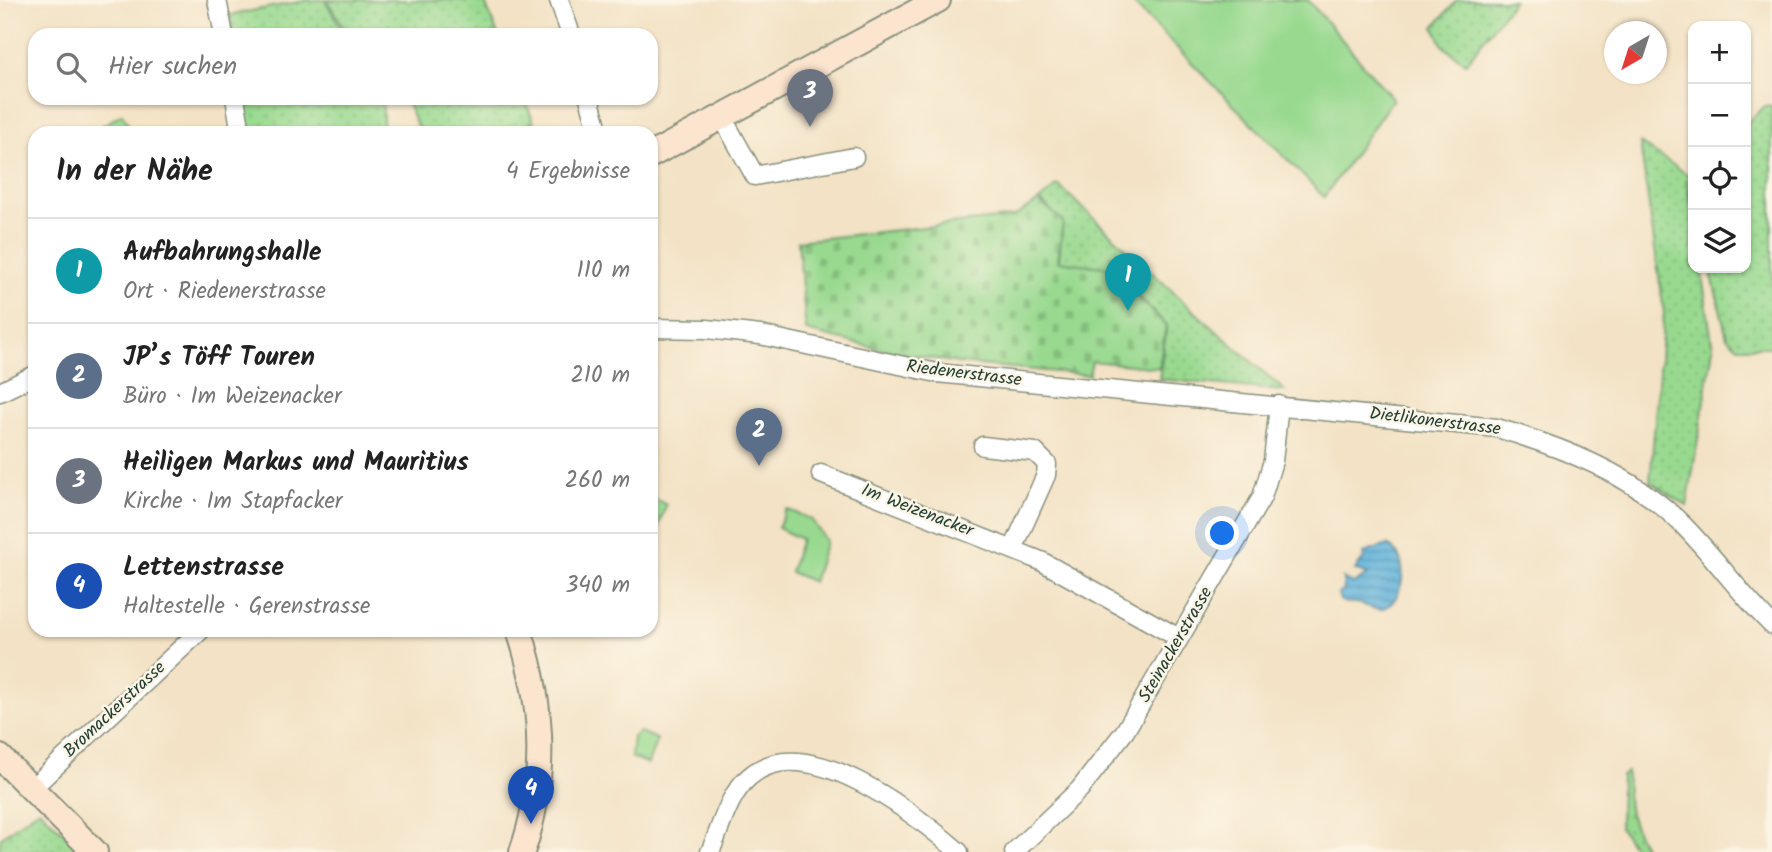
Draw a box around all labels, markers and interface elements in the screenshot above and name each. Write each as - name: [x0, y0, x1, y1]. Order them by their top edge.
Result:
- north arrow: [1604, 21, 1667, 84]
- map controls: [1688, 21, 1751, 273]
- button: +: [1688, 21, 1751, 84]
- search box: [28, 28, 658, 105]
- text: Hier suchen: [108, 46, 237, 88]
- icon: search: [52, 48, 90, 86]
- pin: 3: [787, 69, 833, 127]
- button: −: [1688, 84, 1751, 147]
- button: locate: [1688, 147, 1751, 210]
- text: In der Nähe: [56, 148, 213, 196]
- text: 4 Ergebnisse: [506, 154, 630, 190]
- button: layers: [1688, 210, 1751, 273]
- text: Aufbahrungshalle: [123, 232, 321, 274]
- text: 1: [76, 253, 82, 289]
- text: 110 m: [577, 253, 630, 289]
- pin: 1: [1105, 253, 1151, 311]
- text: Ort · Riedenerstrasse: [123, 274, 326, 310]
- text: JP’s Töff Touren: [123, 337, 315, 379]
- street label: Riedenerstrasse: [905, 353, 1023, 395]
- text: 2: [72, 358, 86, 394]
- text: 210 m: [570, 358, 630, 394]
- text: Büro · Im Weizenacker: [123, 379, 342, 415]
- street label: Dietlikonerstrasse: [1368, 400, 1502, 444]
- pin: 2: [736, 408, 782, 466]
- text: Heiligen Markus und Mauritius: [123, 442, 469, 484]
- text: 3: [73, 463, 85, 499]
- text: 260 m: [565, 463, 630, 499]
- street label: Im Weizenacker: [857, 476, 978, 546]
- text: Kirche · Im Stapfacker: [123, 484, 342, 520]
- your location: [1205, 516, 1239, 550]
- text: Lettenstrasse: [123, 547, 284, 589]
- text: 4: [73, 568, 85, 604]
- text: 340 m: [565, 568, 630, 604]
- street label: Steinackerstrasse: [1131, 581, 1221, 709]
- text: Haltestelle · Gerenstrasse: [123, 589, 370, 625]
- street label: Bromackerstrasse: [57, 655, 173, 765]
- pin: 4: [508, 766, 554, 824]

